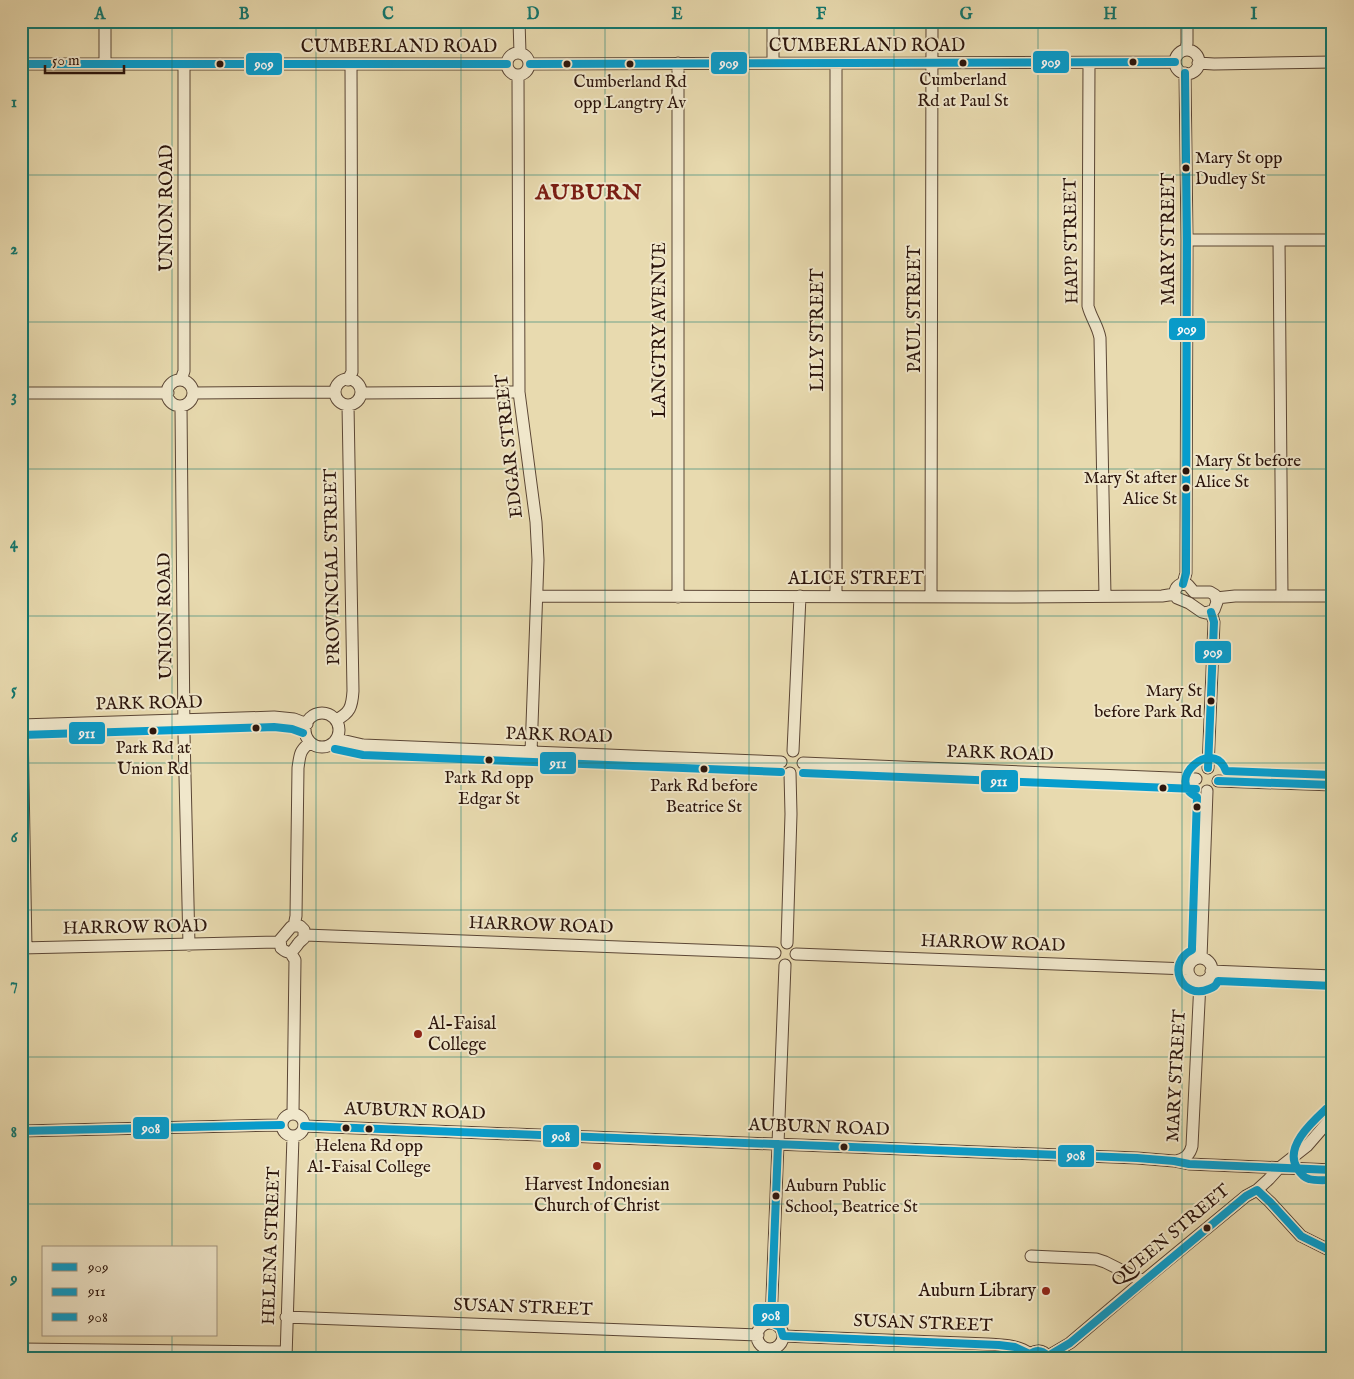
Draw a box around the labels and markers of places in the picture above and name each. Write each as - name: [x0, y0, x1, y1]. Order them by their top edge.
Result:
- unlabelled marker: [1128, 57, 1138, 67]
- marker: Cumberland Rd at Paul St: [958, 58, 968, 68]
- unlabelled marker: [215, 59, 225, 69]
- unlabelled marker: [562, 59, 572, 69]
- marker: Cumberland Rd opp Langtry Av: [625, 59, 635, 69]
- place label: Cumberland Rd at Paul St: [917, 70, 1009, 112]
- place label: Cumberland Rd opp Langtry Av: [574, 72, 687, 114]
- place label: Mary St opp Dudley St: [1195, 148, 1283, 190]
- marker: Mary St opp Dudley St: [1181, 163, 1191, 173]
- place label: Mary St before Alice St: [1194, 451, 1301, 493]
- marker: Mary St before Alice St: [1181, 466, 1191, 476]
- place label: Mary St after Alice St: [1084, 468, 1178, 510]
- marker: Mary St after Alice St: [1181, 483, 1191, 493]
- place label: Mary St before Park Rd: [1094, 681, 1203, 723]
- marker: Mary St before Park Rd: [1206, 696, 1216, 706]
- unlabelled marker: [251, 723, 261, 733]
- marker: Park Rd at Union Rd: [148, 726, 158, 736]
- place label: Park Rd at Union Rd: [116, 738, 191, 780]
- marker: Park Rd opp Edgar St: [484, 755, 494, 765]
- marker: Park Rd before Beatrice St: [699, 764, 709, 774]
- place label: Park Rd opp Edgar St: [444, 768, 534, 810]
- place label: Park Rd before Beatrice St: [650, 776, 758, 818]
- unlabelled marker: [1158, 783, 1168, 793]
- unlabelled marker: [1192, 802, 1202, 812]
- place label: Al-Faisal College: [427, 1013, 496, 1057]
- marker: Al-Faisal College: [412, 1028, 424, 1040]
- unlabelled marker: [341, 1123, 351, 1133]
- marker: Helena Rd opp Al-Faisal College: [364, 1124, 374, 1134]
- place label: Helena Rd opp Al-Faisal College: [306, 1136, 431, 1178]
- unlabelled marker: [839, 1142, 849, 1152]
- marker: Harvest Indonesian Church of Christ: [591, 1160, 603, 1172]
- place label: Harvest Indonesian Church of Christ: [524, 1174, 670, 1218]
- place label: Auburn Public School, Beatrice St: [784, 1176, 918, 1218]
- marker: Auburn Public School, Beatrice St: [771, 1191, 781, 1201]
- unlabelled marker: [1202, 1223, 1212, 1233]
- place label: Auburn Library: [918, 1280, 1036, 1303]
- marker: Auburn Library: [1040, 1285, 1052, 1297]

